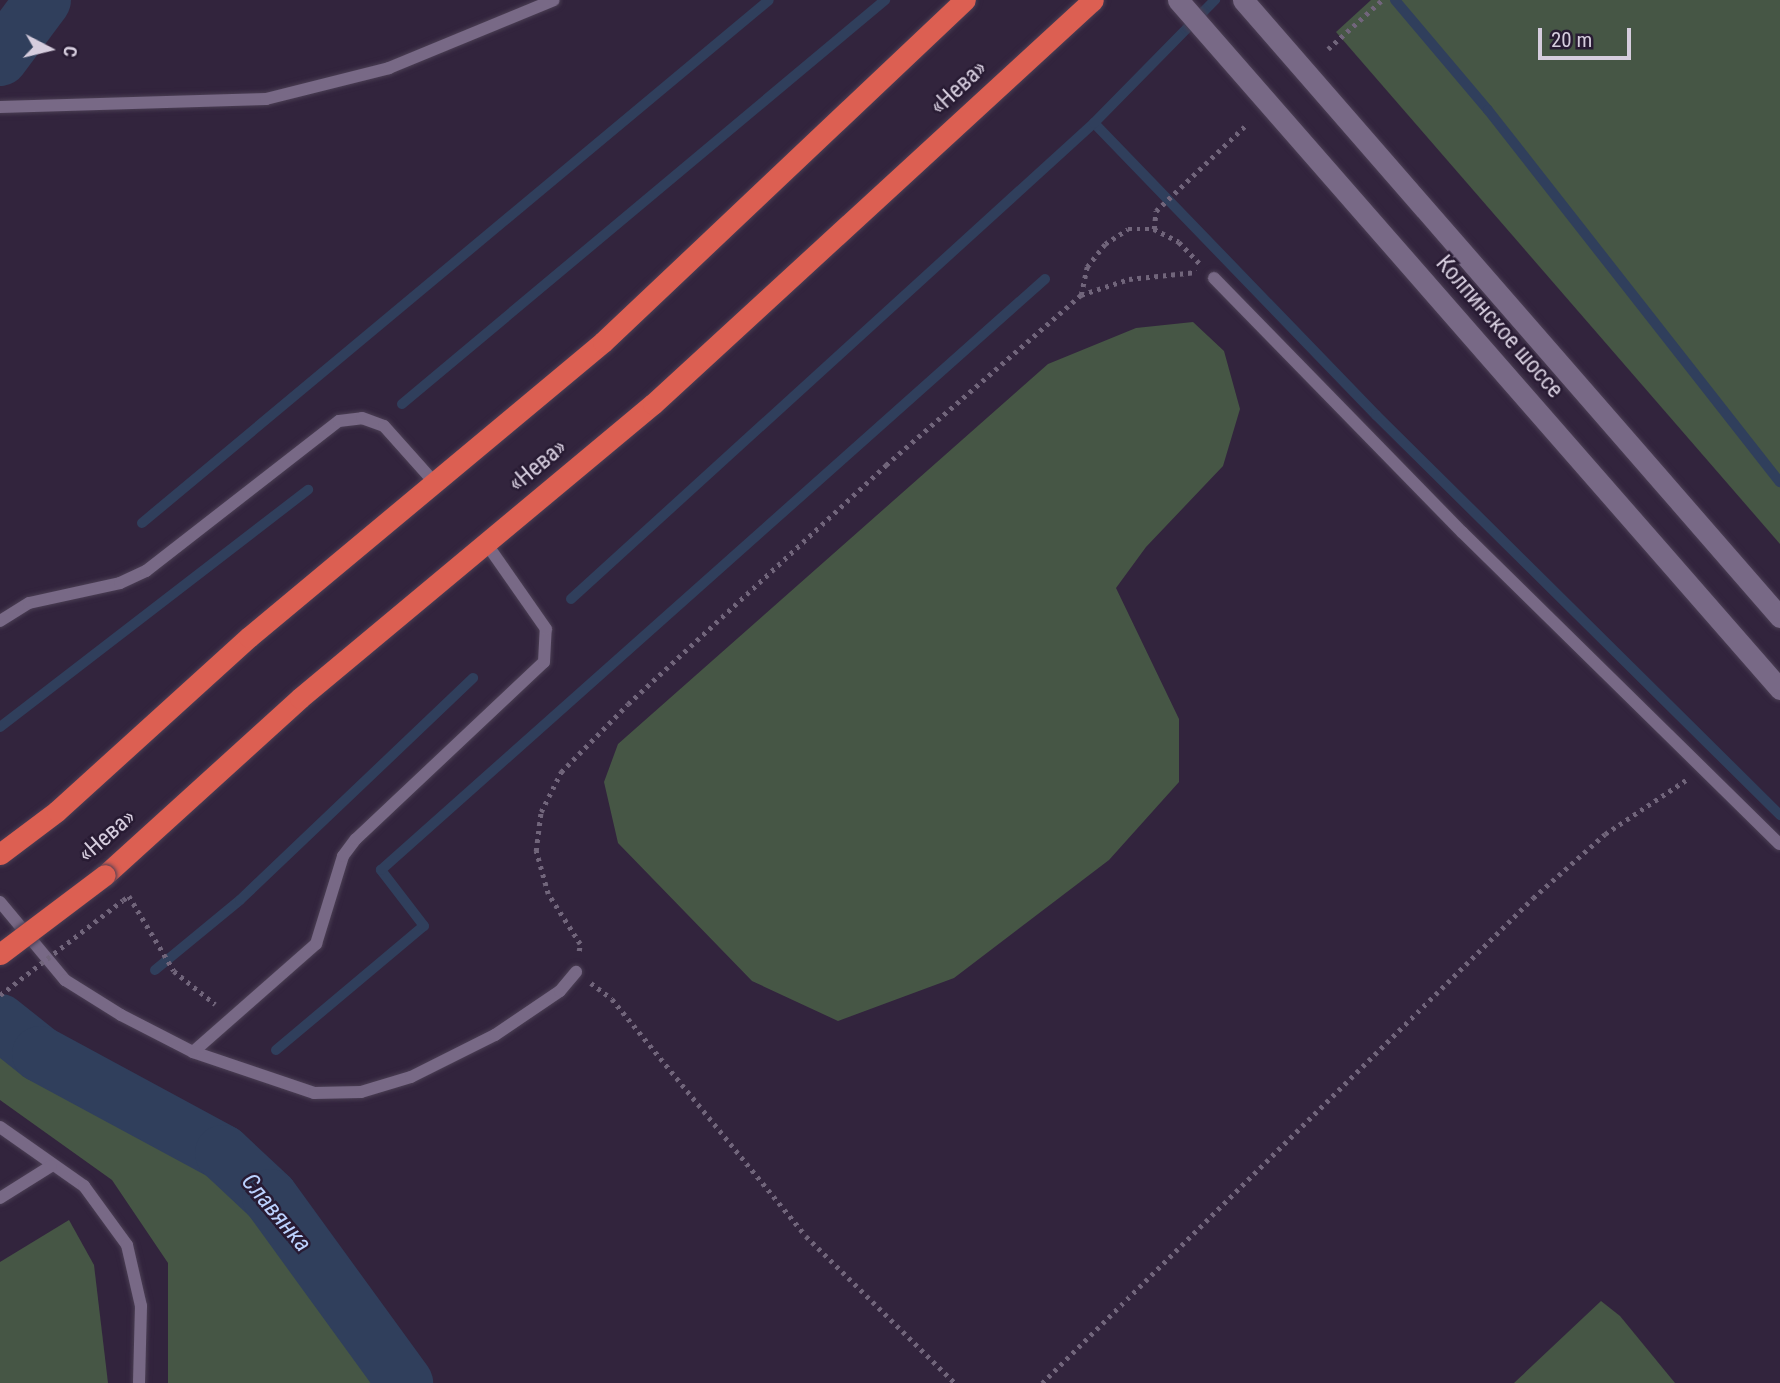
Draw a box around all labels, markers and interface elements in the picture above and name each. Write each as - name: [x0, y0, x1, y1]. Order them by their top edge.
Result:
- north arrow: [14, 14, 84, 84]
- scale bar: [1542, 14, 1635, 58]
- text: 20 m: [1551, 28, 1592, 52]
- text: С: [58, 45, 82, 58]
- street label: «Нева»: [925, 55, 993, 121]
- street label: Колпинское шоссе: [1430, 250, 1568, 404]
- street label: «Нева»: [504, 434, 572, 498]
- street label: «Нева»: [73, 804, 141, 868]
- water label: Славянка: [235, 1168, 317, 1258]

